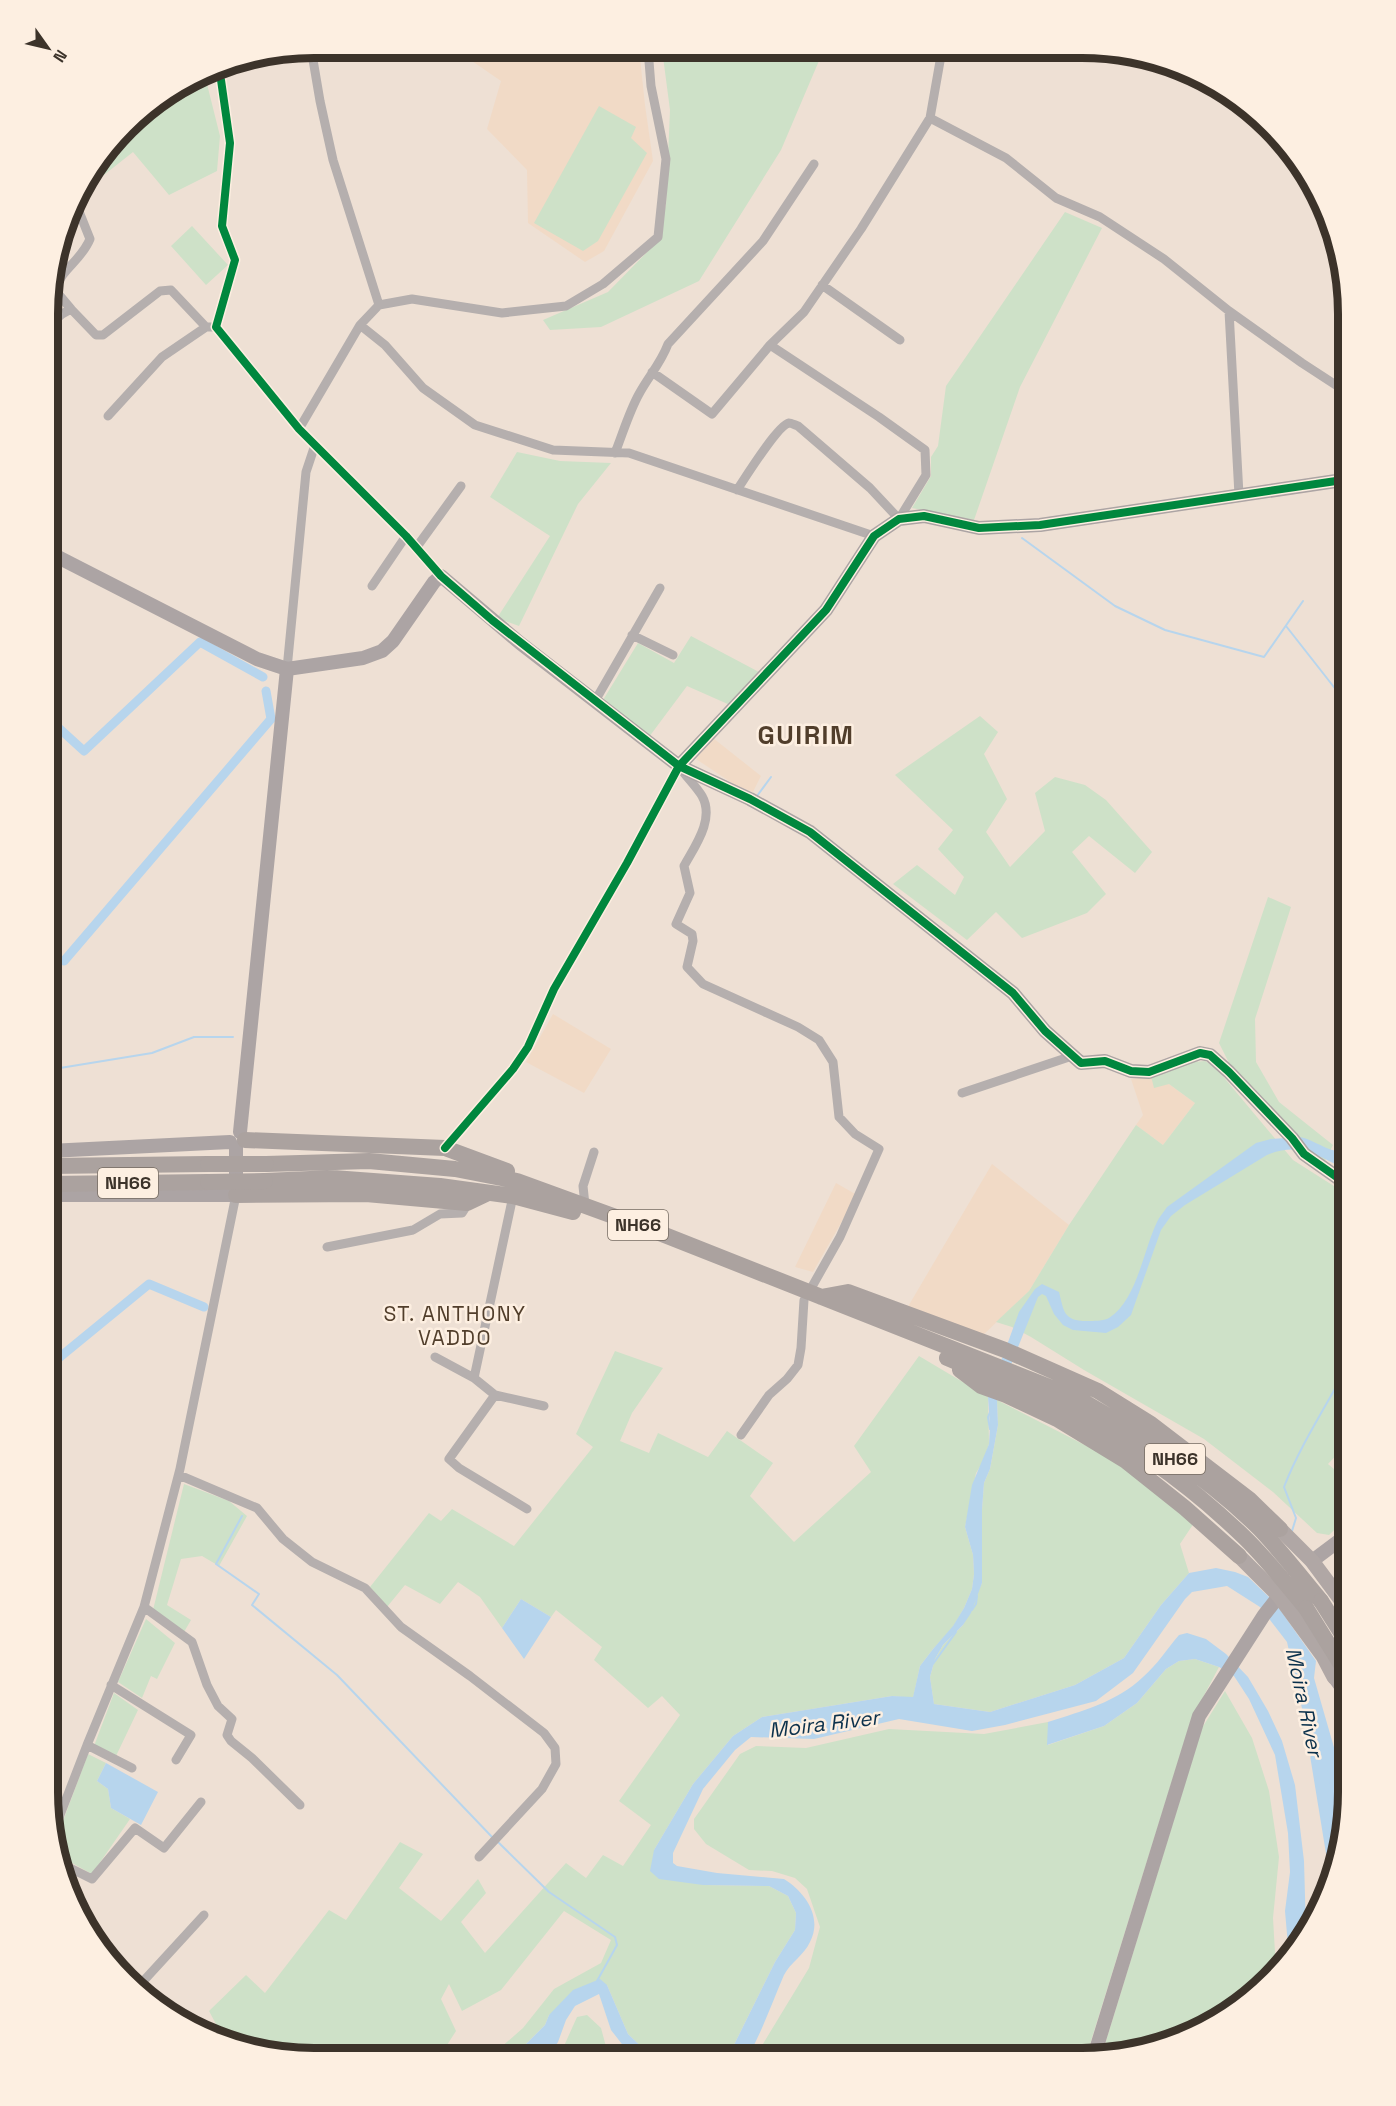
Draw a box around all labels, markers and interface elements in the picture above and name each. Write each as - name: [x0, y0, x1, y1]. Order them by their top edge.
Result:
- north arrow: [18, 18, 78, 78]
- text: N: [48, 46, 72, 66]
- district label: GUIRIM: [758, 718, 854, 752]
- road number: NH66: [98, 1168, 158, 1198]
- road number: NH66: [608, 1210, 668, 1240]
- district label: ST. ANTHONY VADDO: [384, 1300, 526, 1351]
- road number: NH66: [1145, 1444, 1205, 1474]
- water label: Moira River: [1280, 1645, 1330, 1761]
- water label: Moira River: [767, 1703, 883, 1744]

